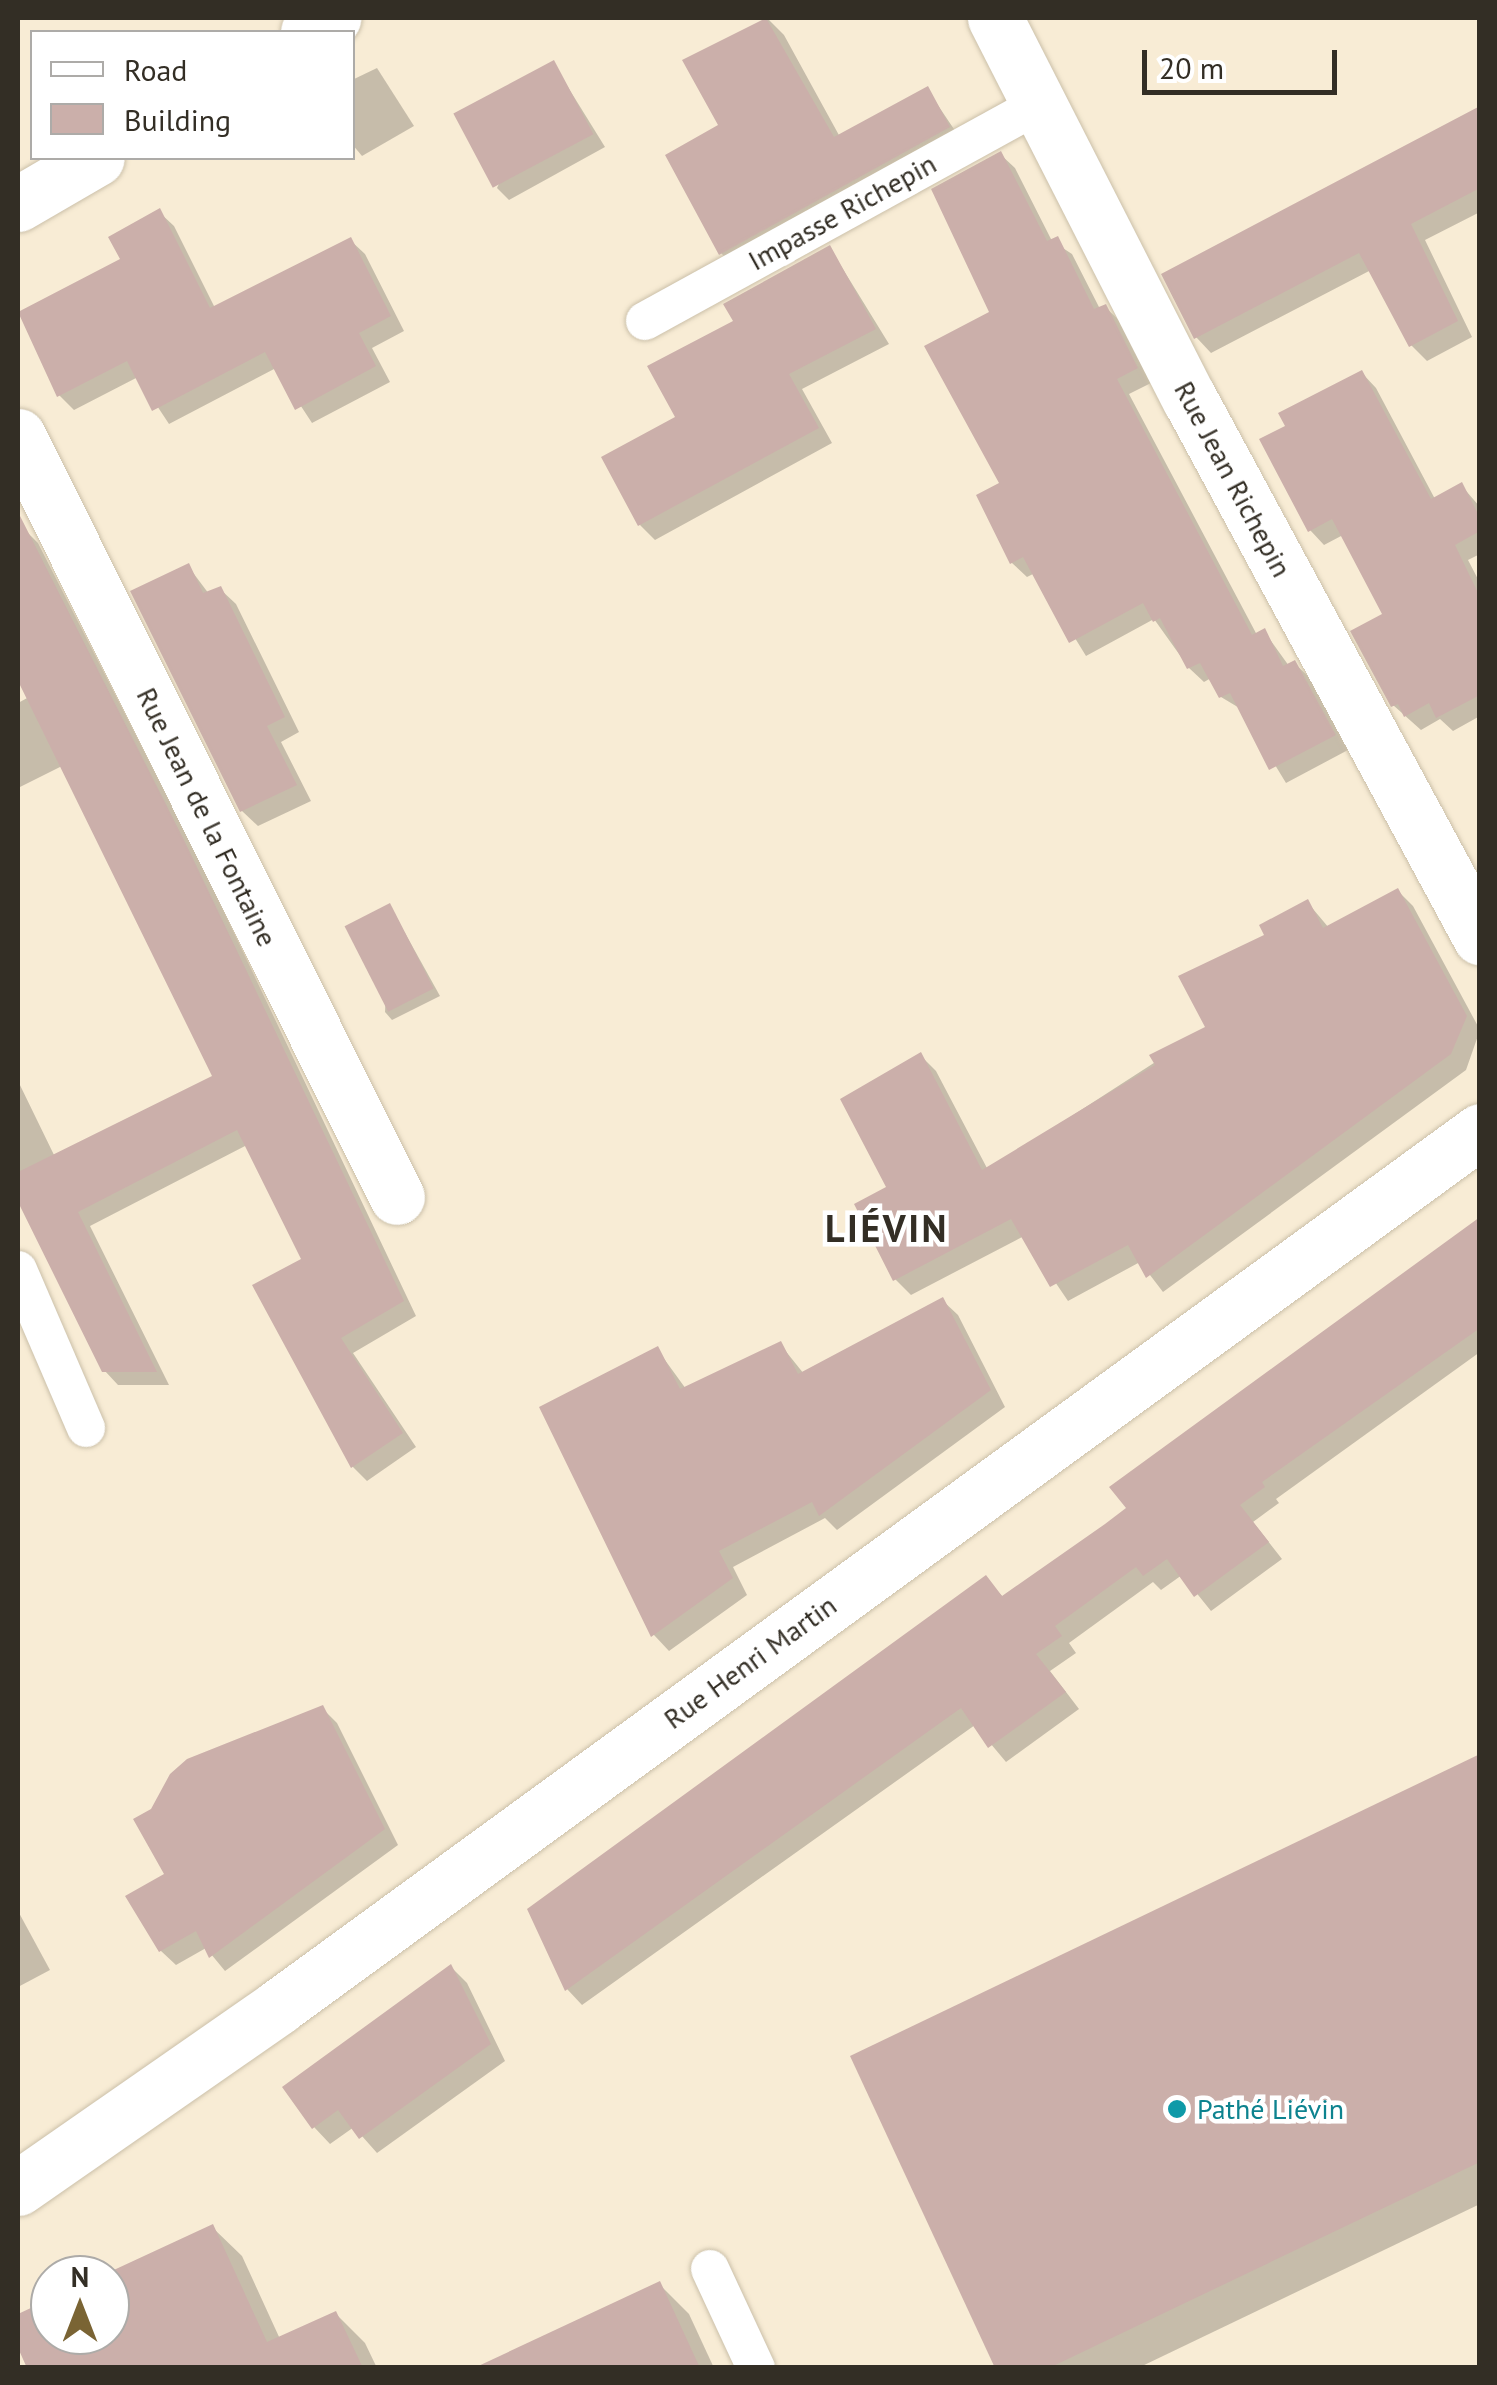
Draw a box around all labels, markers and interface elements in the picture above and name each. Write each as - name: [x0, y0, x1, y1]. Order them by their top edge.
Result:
- legend: [30, 30, 355, 160]
- scale bar: [1147, 30, 1342, 92]
- text: 20 m: [1159, 48, 1224, 87]
- text: Road: [124, 50, 188, 89]
- text: Building: [124, 100, 231, 139]
- street label: Impasse Richepin: [742, 147, 942, 277]
- street label: Rue Jean Richepin: [1167, 376, 1299, 582]
- street label: Rue Jean de la Fontaine: [130, 682, 284, 952]
- district label: LIÉVIN: [825, 1205, 949, 1251]
- street label: Rue Henri Martin: [657, 1588, 843, 1736]
- place label: Pathé Liévin: [1197, 2092, 1344, 2126]
- marker: Pathé Liévin: [1166, 2098, 1188, 2120]
- north arrow: [30, 2255, 130, 2355]
- text: N: [71, 2258, 89, 2295]

